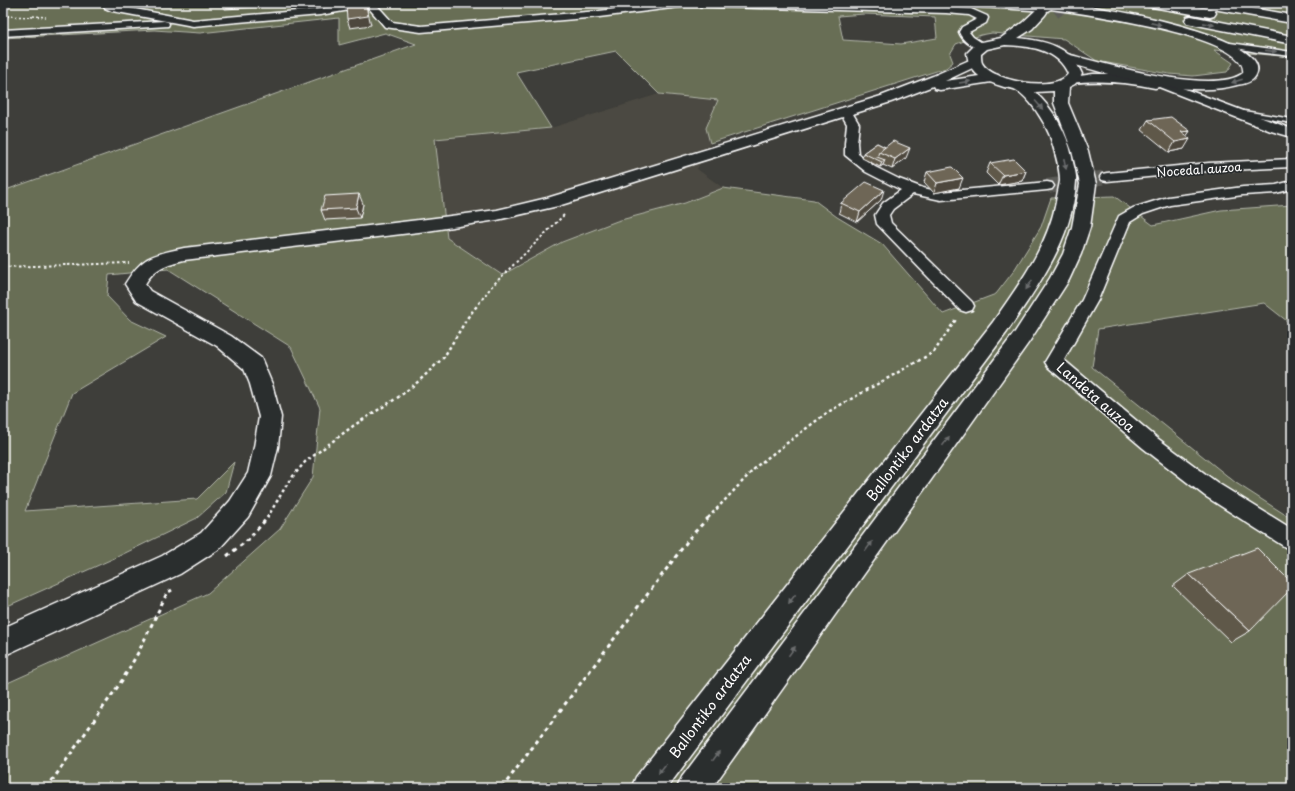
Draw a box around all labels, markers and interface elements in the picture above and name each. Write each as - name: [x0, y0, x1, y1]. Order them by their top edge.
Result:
- one-way arrow: [1149, 21, 1162, 27]
- one-way arrow: [1203, 21, 1216, 27]
- one-way arrow: [1265, 48, 1277, 55]
- one-way arrow: [1230, 78, 1242, 84]
- one-way arrow: [959, 79, 971, 85]
- one-way arrow: [1034, 99, 1043, 110]
- street label: Nocedal auzoa: [1156, 157, 1243, 181]
- one-way arrow: [1062, 158, 1068, 170]
- one-way arrow: [1025, 280, 1033, 290]
- street label: Landeta auzoa: [1052, 357, 1140, 437]
- street label: Ballontiko ardatza: [861, 392, 953, 505]
- one-way arrow: [941, 436, 950, 447]
- one-way arrow: [865, 541, 873, 552]
- one-way arrow: [788, 594, 796, 605]
- one-way arrow: [788, 646, 796, 657]
- street label: Ballontiko ardatza: [664, 649, 756, 762]
- one-way arrow: [712, 751, 720, 762]
- one-way arrow: [657, 764, 666, 775]

